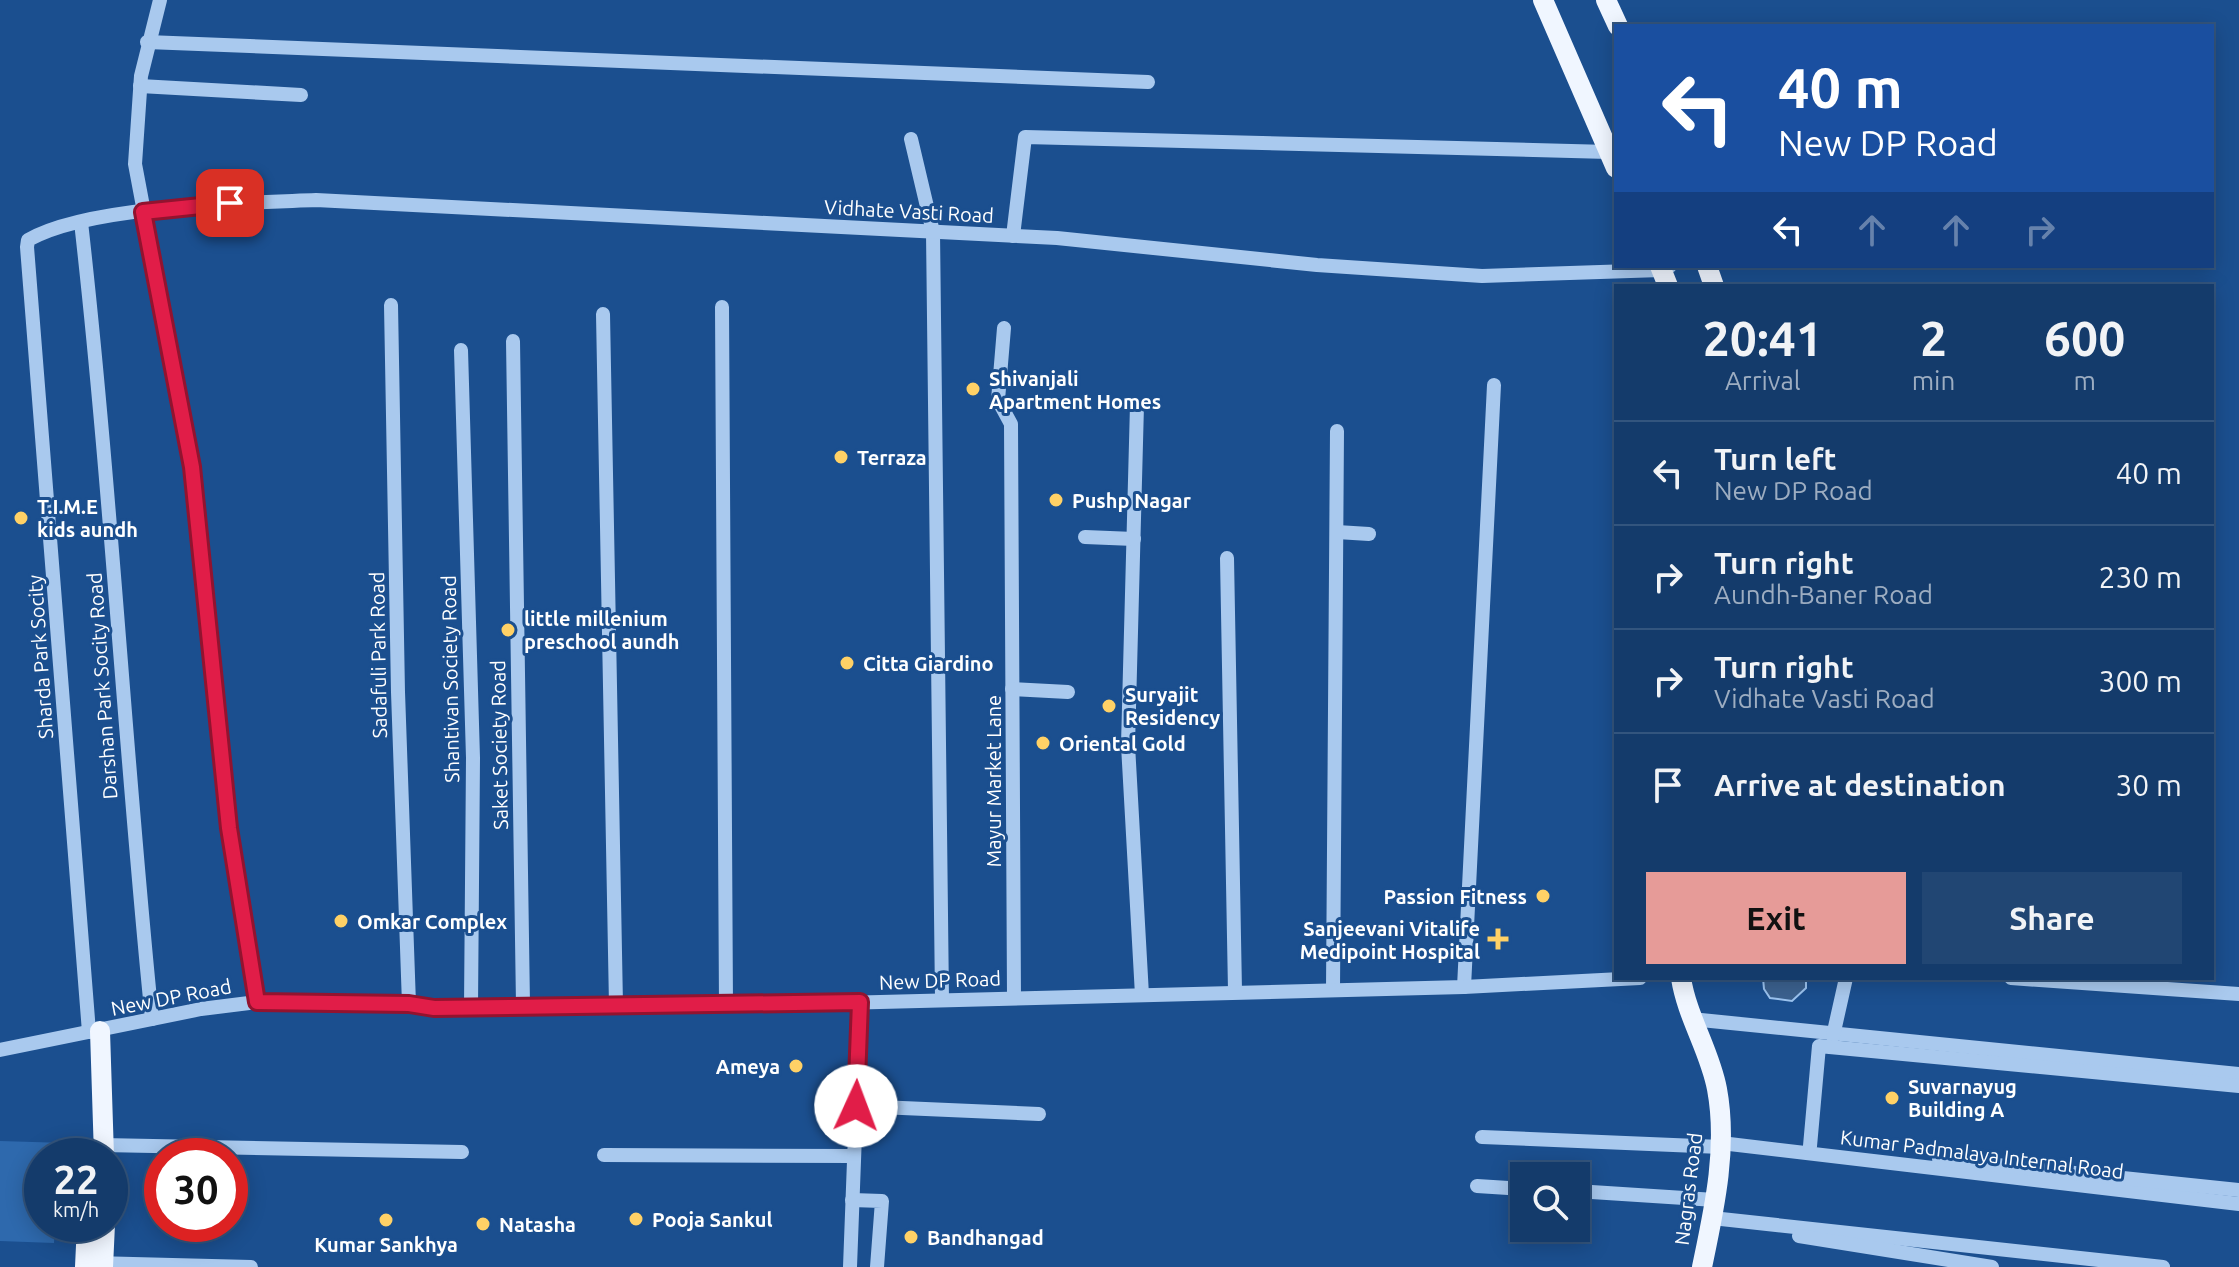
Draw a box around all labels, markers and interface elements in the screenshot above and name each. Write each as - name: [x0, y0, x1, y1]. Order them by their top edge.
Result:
- icon: left: [1646, 56, 1750, 160]
- text: 40 m: [1778, 56, 1903, 119]
- text: New DP Road: [1778, 122, 1998, 163]
- pin: [196, 169, 264, 237]
- icon: arrive: [208, 181, 252, 225]
- street label: Vidhate Vasti Road: [824, 195, 994, 227]
- icon: left: [1766, 208, 1810, 252]
- icon: ahead: [1850, 208, 1894, 252]
- icon: ahead: [1934, 208, 1978, 252]
- icon: right: [2018, 208, 2062, 252]
- text: 20:41: [1703, 311, 1823, 365]
- text: 2: [1920, 311, 1947, 365]
- text: 600: [2044, 311, 2125, 365]
- text: Arrival: [1725, 366, 1801, 395]
- text: min: [1912, 366, 1955, 395]
- text: m: [2073, 366, 2096, 395]
- place label: Shivanjali Apartment Homes: [989, 367, 1161, 413]
- marker: Shivanjali Apartment Homes: [964, 380, 982, 398]
- text: Turn left: [1714, 442, 1836, 476]
- place label: Terraza: [857, 446, 927, 469]
- marker: Terraza: [832, 448, 850, 466]
- icon: left: [1646, 451, 1690, 495]
- text: 40 m: [2115, 456, 2182, 490]
- text: New DP Road: [1714, 476, 1873, 505]
- place label: Pushp Nagar: [1072, 489, 1192, 512]
- marker: Pushp Nagar: [1047, 491, 1065, 509]
- place label: T.I.M.E kids aundh: [37, 495, 138, 541]
- marker: T.I.M.E kids aundh: [12, 509, 30, 527]
- text: Turn right: [1714, 546, 1854, 580]
- icon: right: [1646, 555, 1690, 599]
- text: 230 m: [2098, 560, 2182, 594]
- street label: Sadafuli Park Road: [365, 571, 391, 739]
- street label: Darshan Park Socity Road: [83, 572, 121, 800]
- street label: Sharda Park Socity: [23, 574, 57, 740]
- street label: Shantivan Society Road: [437, 575, 463, 783]
- text: Aundh-Baner Road: [1714, 580, 1933, 609]
- place label: little millenium preschool aundh: [524, 607, 679, 653]
- marker: little millenium preschool aundh: [499, 621, 517, 639]
- text: Turn right: [1714, 650, 1854, 684]
- place label: Citta Giardino: [863, 652, 993, 675]
- marker: Citta Giardino: [838, 654, 856, 672]
- icon: right: [1646, 659, 1690, 703]
- street label: Saket Society Road: [486, 660, 512, 830]
- text: 300 m: [2098, 664, 2182, 698]
- place label: Suryajit Residency: [1125, 683, 1220, 729]
- text: Vidhate Vasti Road: [1714, 684, 1935, 713]
- street label: Mayur Market Lane: [982, 695, 1005, 867]
- marker: Suryajit Residency: [1100, 697, 1118, 715]
- place label: Oriental Gold: [1059, 732, 1186, 755]
- marker: Oriental Gold: [1034, 734, 1052, 752]
- icon: arrive: [1646, 763, 1690, 807]
- text: Arrive at destination: [1714, 768, 2006, 802]
- text: 30 m: [2115, 768, 2182, 802]
- button: Exit: [1646, 872, 1906, 964]
- button: Share: [1922, 872, 2182, 964]
- place label: Passion Fitness: [1383, 885, 1527, 908]
- marker: Passion Fitness: [1534, 887, 1552, 905]
- place label: Omkar Complex: [357, 910, 507, 933]
- marker: Omkar Complex: [332, 912, 350, 930]
- place label: Sanjeevani Vitalife Medipoint Hospital: [1300, 917, 1480, 963]
- marker: Sanjeevani Vitalife Medipoint Hospital: [1487, 928, 1509, 950]
- street label: New DP Road: [879, 966, 1001, 994]
- street label: New DP Road: [109, 974, 233, 1020]
- place label: Ameya: [716, 1055, 780, 1078]
- marker: Ameya: [787, 1057, 805, 1075]
- position arrow: [814, 1064, 898, 1148]
- place label: Suvarnayug Building A: [1908, 1075, 2017, 1121]
- marker: Suvarnayug Building A: [1883, 1089, 1901, 1107]
- street label: Kumar Padmalaya Internal Road: [1839, 1125, 2125, 1183]
- street label: Nagras Road: [1670, 1131, 1706, 1247]
- speed limit sign: 30: [144, 1138, 248, 1242]
- text: 22: [53, 1157, 99, 1202]
- map controls: [1510, 1162, 1590, 1242]
- button: search: [1510, 1162, 1590, 1242]
- text: km/h: [53, 1198, 99, 1221]
- place label: Pooja Sankul: [652, 1208, 773, 1231]
- marker: Pooja Sankul: [627, 1210, 645, 1228]
- marker: Kumar Sankhya: [377, 1211, 395, 1229]
- place label: Natasha: [499, 1213, 576, 1236]
- marker: Natasha: [474, 1215, 492, 1233]
- place label: Bandhangad: [927, 1226, 1044, 1249]
- marker: Bandhangad: [902, 1228, 920, 1246]
- place label: Kumar Sankhya: [314, 1233, 458, 1256]

